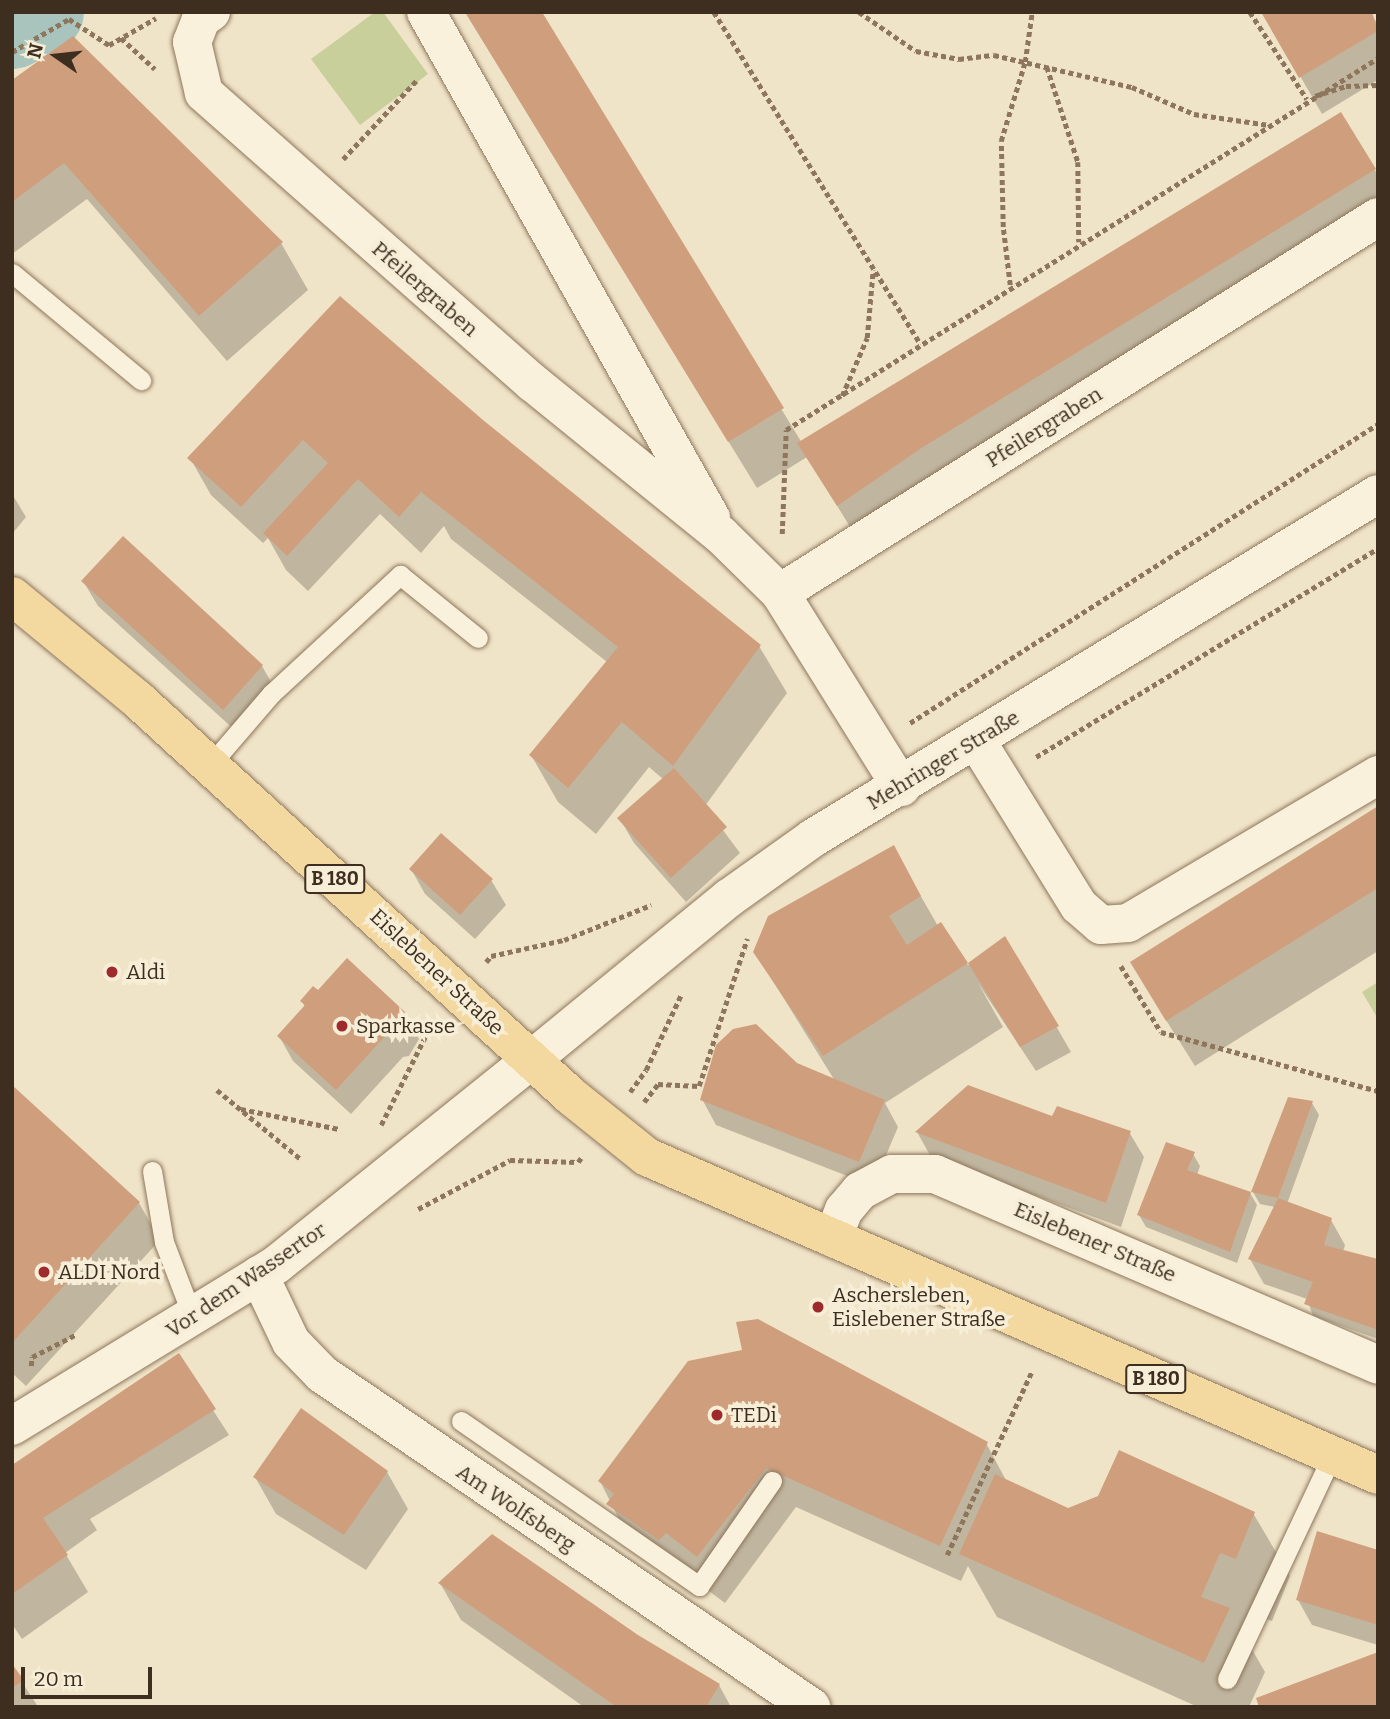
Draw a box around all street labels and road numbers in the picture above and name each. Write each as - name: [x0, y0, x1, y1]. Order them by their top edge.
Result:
- street label: Pfeilergraben: [367, 236, 483, 342]
- street label: Pfeilergraben: [981, 381, 1107, 473]
- street label: Mehringer Straße: [862, 705, 1024, 815]
- road number: B 180: [304, 864, 366, 894]
- street label: Eislebener Straße: [365, 904, 509, 1040]
- street label: Eislebener Straße: [1010, 1196, 1180, 1288]
- street label: Vor dem Wassertor: [161, 1217, 331, 1343]
- road number: B 180: [1124, 1364, 1188, 1394]
- street label: Am Wolfsberg: [452, 1459, 580, 1557]

